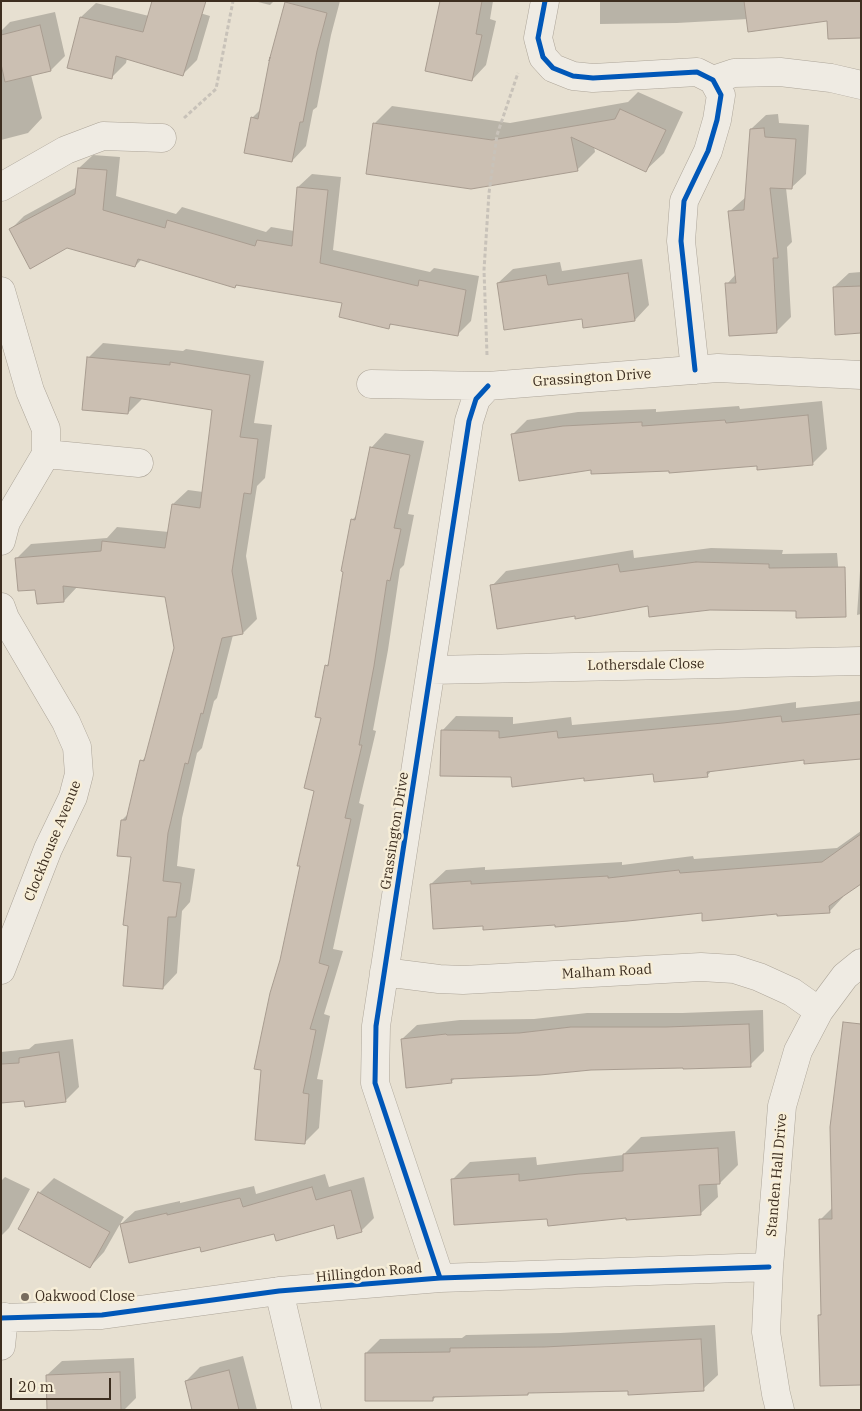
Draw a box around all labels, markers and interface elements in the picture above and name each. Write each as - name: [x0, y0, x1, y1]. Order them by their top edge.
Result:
- street label: Grassington Drive: [532, 365, 652, 391]
- street label: Lothersdale Close: [587, 656, 705, 674]
- street label: Grassington Drive: [377, 771, 413, 891]
- street label: Clockhouse Avenue: [21, 778, 85, 904]
- street label: Malham Road: [561, 961, 653, 983]
- street label: Standen Hall Drive: [763, 1113, 791, 1237]
- street label: Hillingdon Road: [315, 1260, 423, 1286]
- place label: Oakwood Close: [35, 1289, 135, 1305]
- marker: Oakwood Close: [19, 1291, 31, 1303]
- scale bar: [12, 1368, 114, 1400]
- text: 20 m: [18, 1377, 54, 1396]

